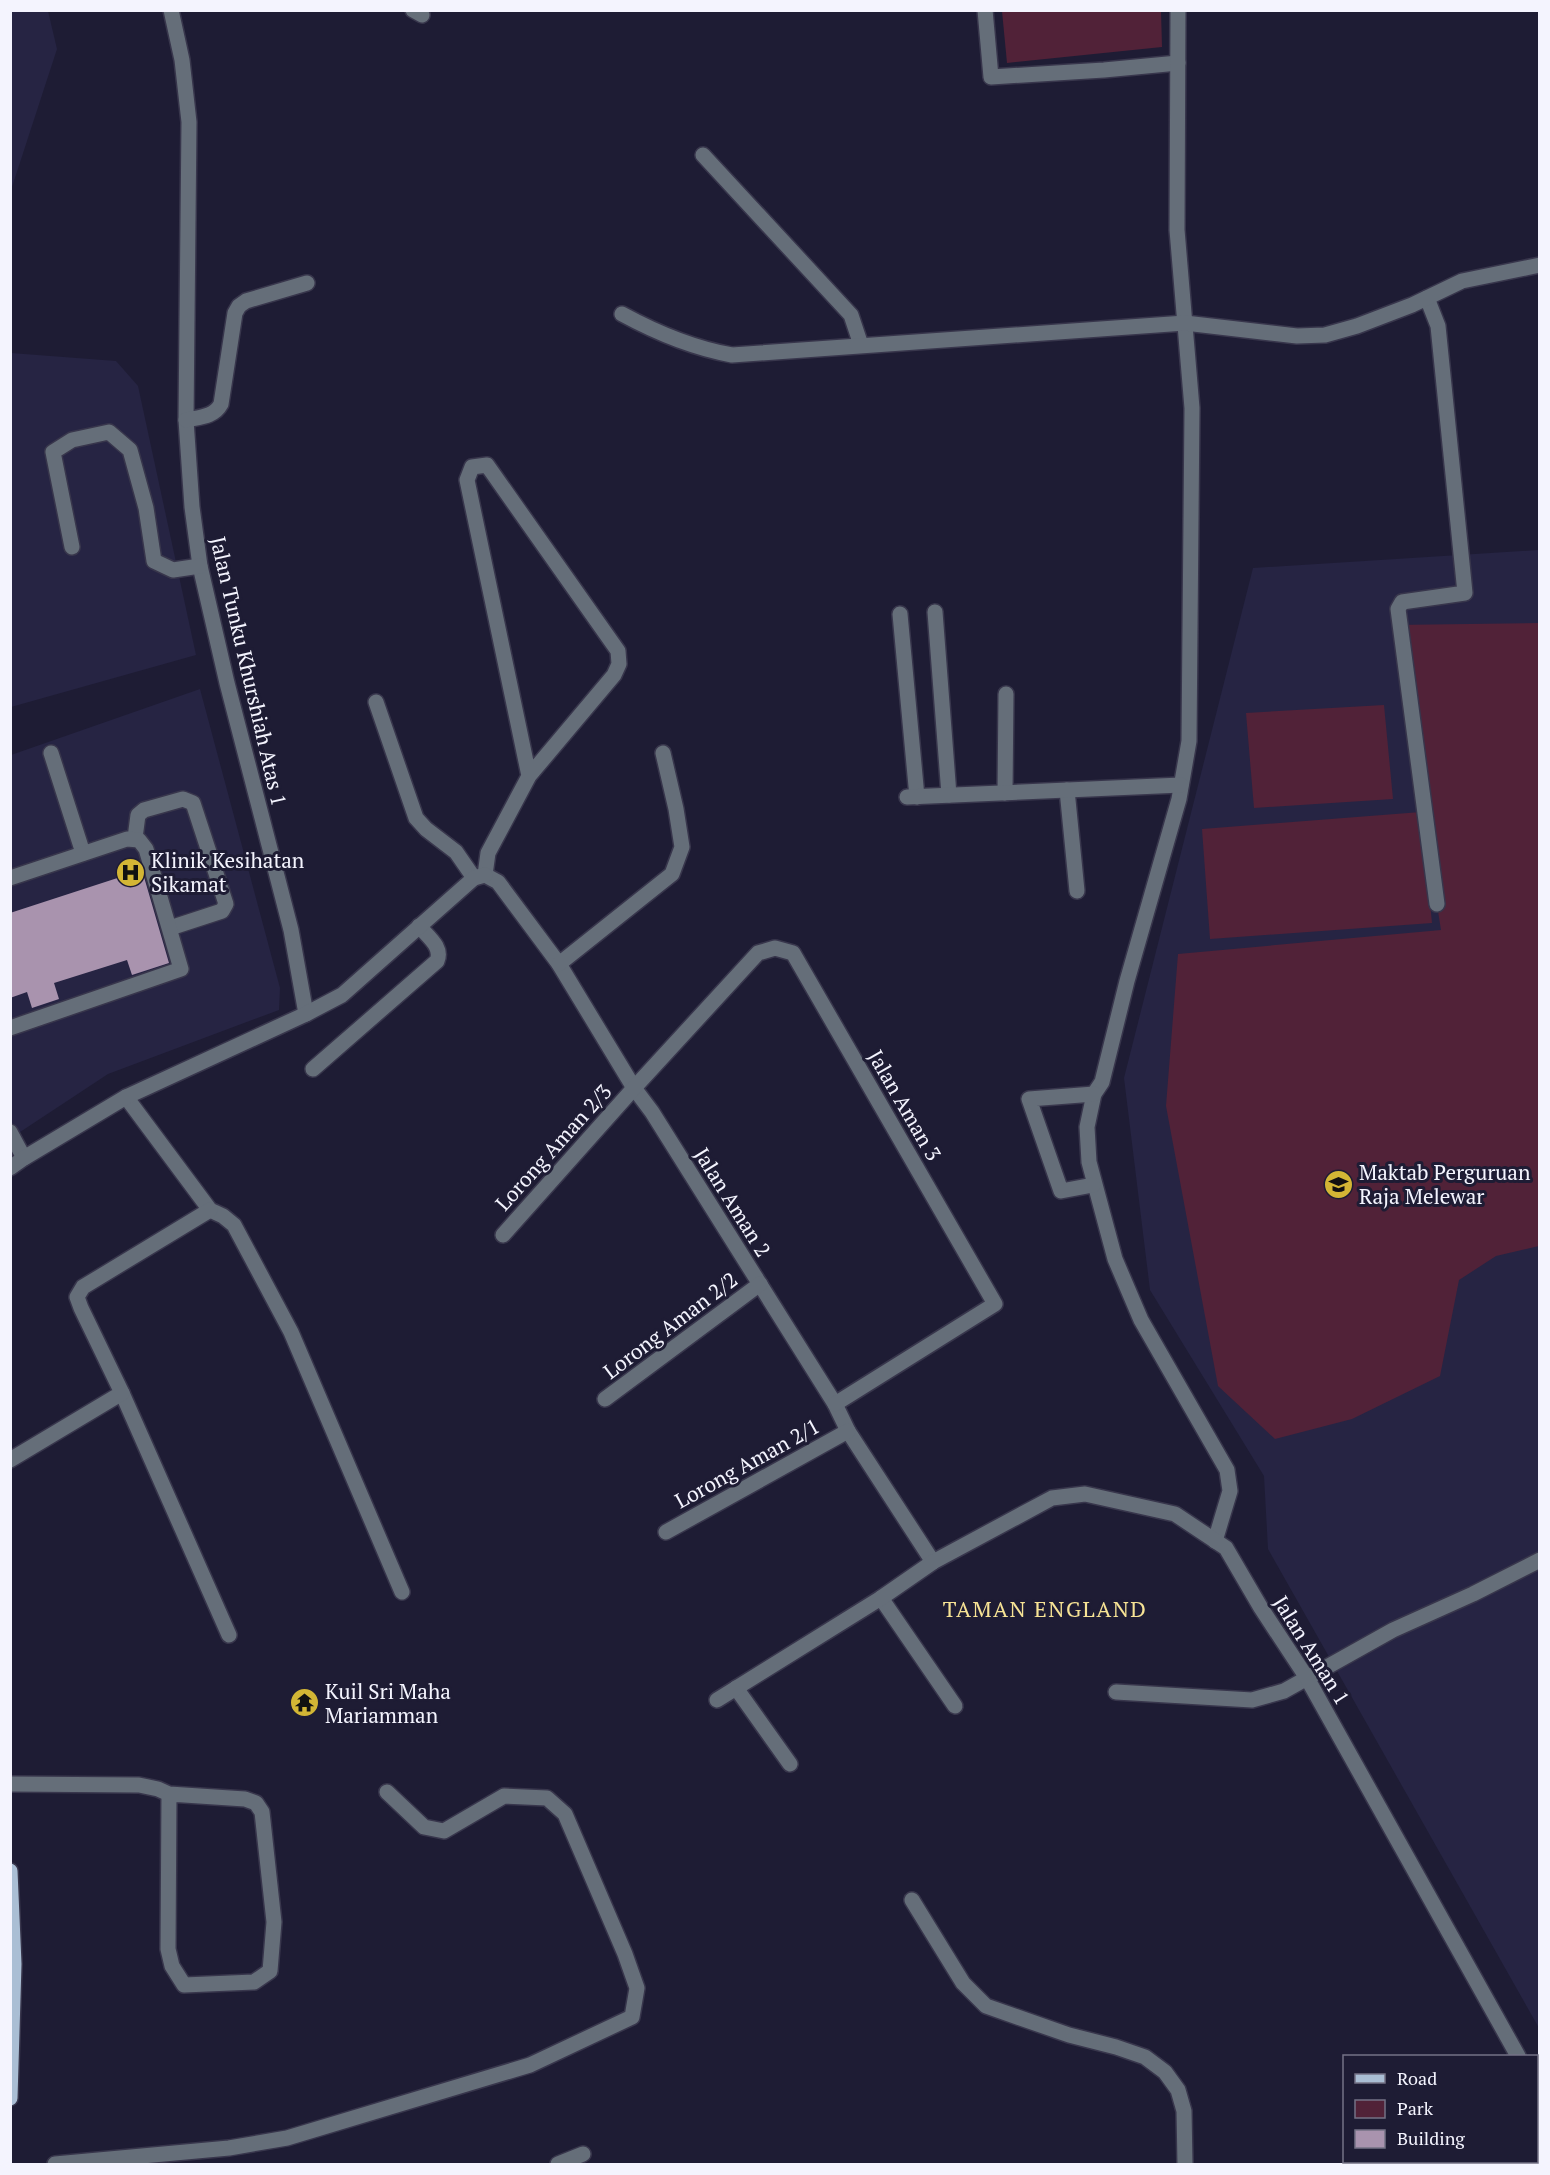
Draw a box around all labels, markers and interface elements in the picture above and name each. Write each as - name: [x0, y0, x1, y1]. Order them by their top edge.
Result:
- street label: Jalan Tunku Khurshiah Atas 1: [204, 534, 294, 808]
- place label: Klinik Kesihatan Sikamat: [151, 846, 305, 898]
- hospital icon: Klinik Kesihatan Sikamat: [114, 856, 146, 888]
- street label: Jalan Aman 3: [862, 1044, 948, 1166]
- street label: Lorong Aman 2/3: [489, 1078, 617, 1216]
- street label: Jalan Aman 2: [688, 1142, 778, 1262]
- place label: Maktab Perguruan Raja Melewar: [1359, 1158, 1531, 1210]
- school or university icon: Maktab Perguruan Raja Melewar: [1322, 1168, 1354, 1200]
- street label: Lorong Aman 2/2: [597, 1265, 743, 1385]
- street label: Lorong Aman 2/1: [670, 1412, 824, 1514]
- street label: Jalan Aman 1: [1267, 1590, 1357, 1710]
- district label: TAMAN ENGLAND: [943, 1594, 1147, 1623]
- place label: Kuil Sri Maha Mariamman: [325, 1677, 451, 1729]
- temple icon: Kuil Sri Maha Mariamman: [288, 1687, 320, 1719]
- legend: [1343, 2055, 1538, 2163]
- text: Road: [1397, 2066, 1437, 2090]
- text: Park: [1397, 2096, 1434, 2120]
- text: Building: [1397, 2126, 1465, 2150]

